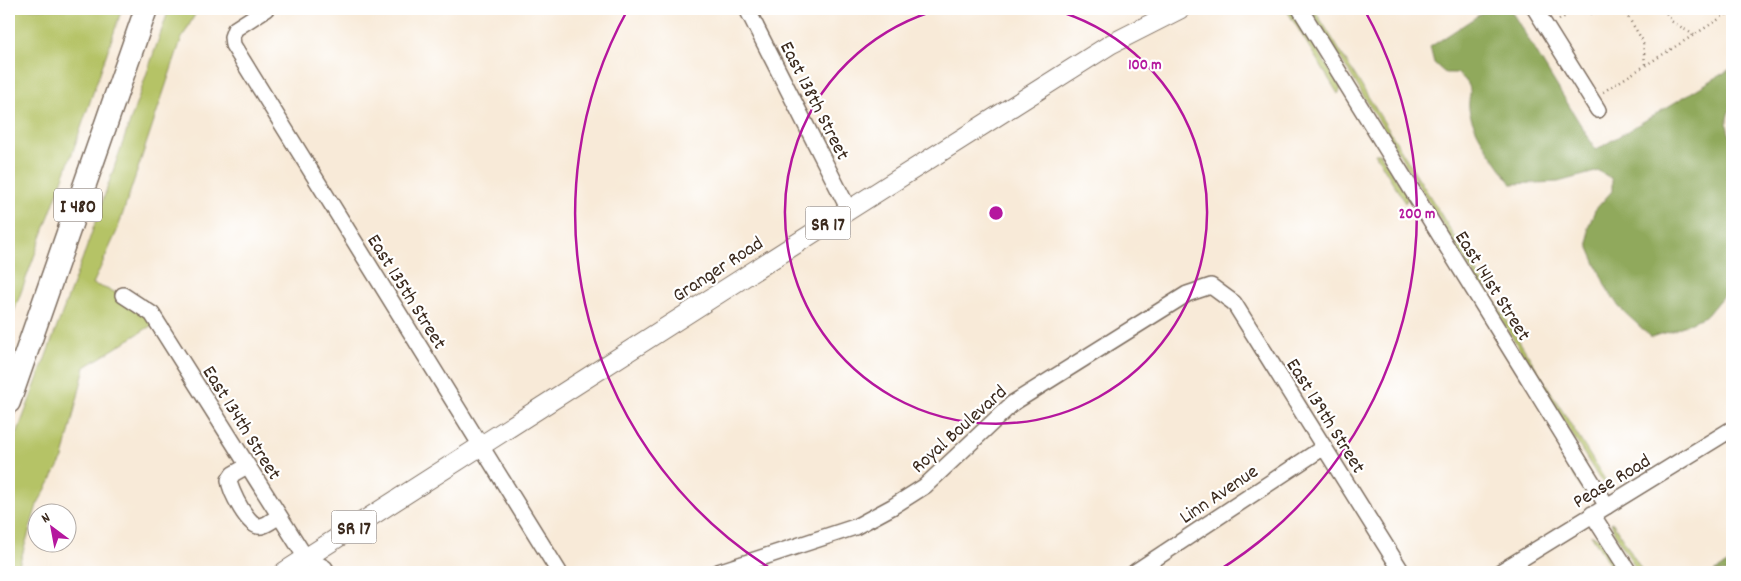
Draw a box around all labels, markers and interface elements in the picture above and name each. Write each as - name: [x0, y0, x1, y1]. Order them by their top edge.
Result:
- street label: East 138th Street: [771, 37, 855, 166]
- text: 100 m: [1128, 55, 1162, 77]
- road number: I 480: [54, 188, 102, 222]
- centre of rings: [987, 204, 1005, 222]
- text: 200 m: [1399, 204, 1435, 226]
- road number: SR 17: [806, 207, 850, 240]
- street label: East 141st Street: [1446, 226, 1536, 347]
- street label: East 135th Street: [359, 230, 452, 356]
- street label: Granger Road: [668, 231, 769, 310]
- street label: East 139th Street: [1278, 354, 1371, 480]
- street label: East 134th Street: [194, 361, 287, 486]
- street label: Royal Boulevard: [906, 379, 1014, 481]
- street label: Pease Road: [1568, 448, 1657, 517]
- street label: Linn Avenue: [1175, 459, 1265, 532]
- north arrow: [28, 504, 78, 554]
- text: N: [38, 508, 54, 529]
- road number: SR 17: [332, 511, 376, 544]

